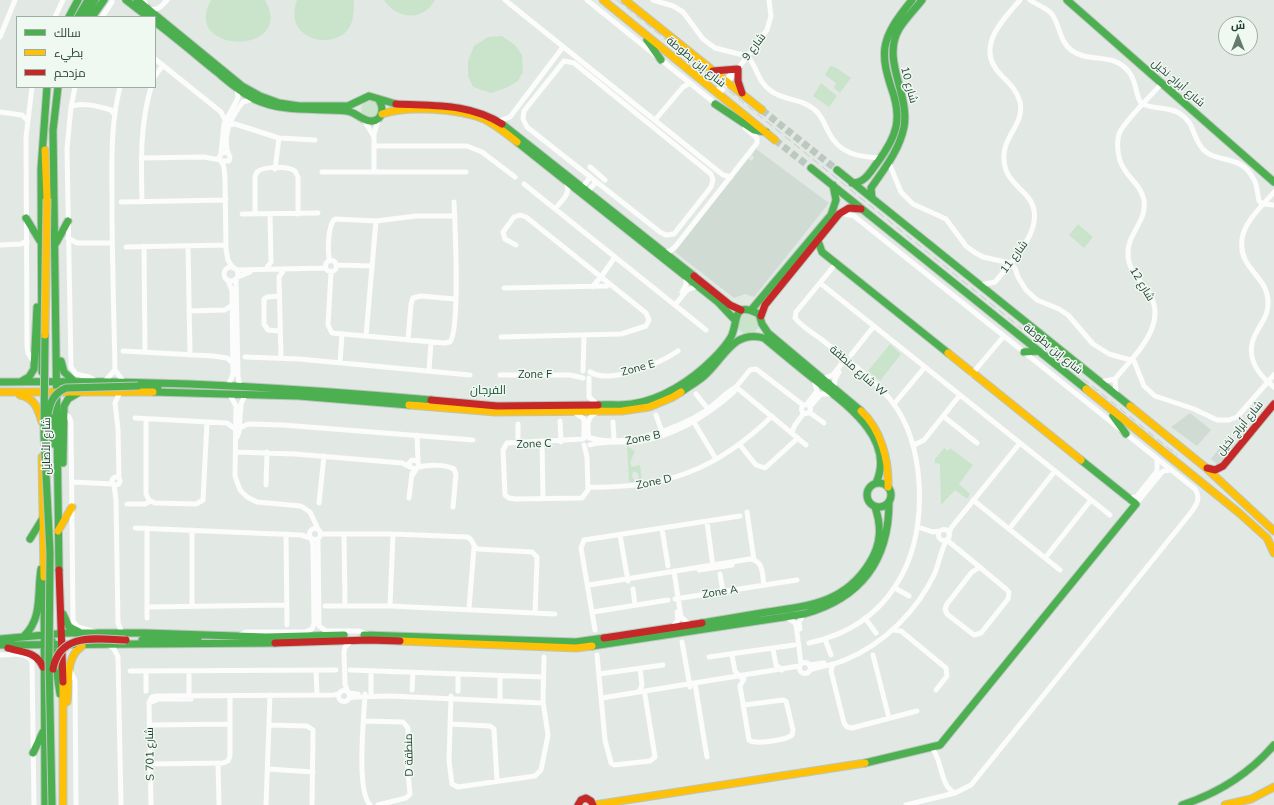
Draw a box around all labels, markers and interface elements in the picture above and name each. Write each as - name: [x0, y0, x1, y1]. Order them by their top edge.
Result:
- legend: [16, 16, 156, 88]
- north arrow: [1218, 16, 1258, 56]
- text: ش: [1231, 18, 1245, 32]
- text: سالك: [54, 25, 81, 40]
- street label: شارع 9: [739, 31, 769, 63]
- street label: شارع إبن بطوطة: [664, 34, 728, 90]
- text: بطيء: [54, 45, 83, 60]
- street label: شارع أبراج نخيل: [1149, 56, 1207, 110]
- text: مزدحم: [54, 65, 86, 80]
- street label: شارع 10: [898, 65, 920, 105]
- street label: شارع 11: [997, 238, 1031, 276]
- street label: شارع 12: [1127, 265, 1157, 303]
- street label: شارع إبن بطوطة: [1021, 321, 1085, 377]
- street label: شارع منطقة W: [827, 343, 889, 399]
- street label: Zone E: [620, 357, 656, 379]
- street label: Zone F: [518, 368, 552, 382]
- district label: الفرجان: [470, 383, 506, 397]
- street label: شارع أبراج نخيل: [1214, 398, 1266, 458]
- street label: شارع الأصايل: [40, 417, 54, 475]
- street label: Zone B: [624, 428, 662, 448]
- street label: Zone C: [516, 437, 552, 451]
- street label: Zone D: [635, 472, 673, 492]
- street label: Zone A: [701, 583, 739, 601]
- street label: S 701 شارع: [143, 727, 157, 781]
- street label: D منطقة: [402, 733, 416, 777]

